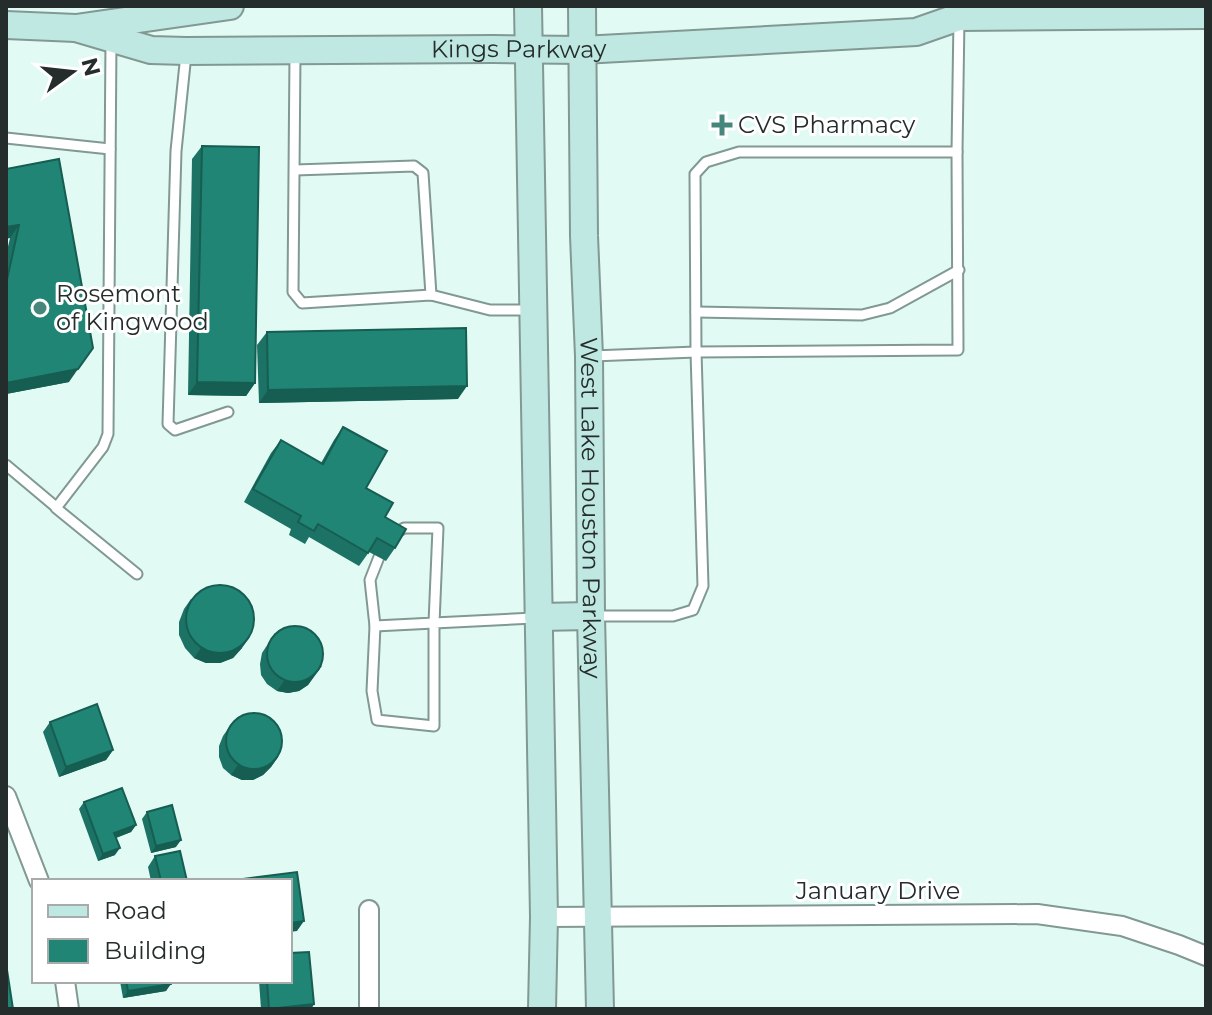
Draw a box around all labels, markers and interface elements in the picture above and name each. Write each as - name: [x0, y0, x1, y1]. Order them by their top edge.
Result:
- north arrow: [32, 32, 112, 112]
- street label: Kings Parkway: [431, 34, 607, 64]
- text: N: [75, 55, 106, 79]
- place label: CVS Pharmacy: [738, 110, 915, 139]
- marker: CVS Pharmacy: [713, 116, 731, 134]
- place label: Rosemont of Kingwood: [56, 279, 209, 336]
- marker: Rosemont of Kingwood: [31, 299, 49, 317]
- street label: West Lake Houston Parkway: [574, 337, 607, 679]
- street label: January Drive: [795, 876, 960, 905]
- legend: [32, 879, 292, 983]
- text: Road: [104, 896, 167, 925]
- text: Building: [104, 936, 207, 965]

